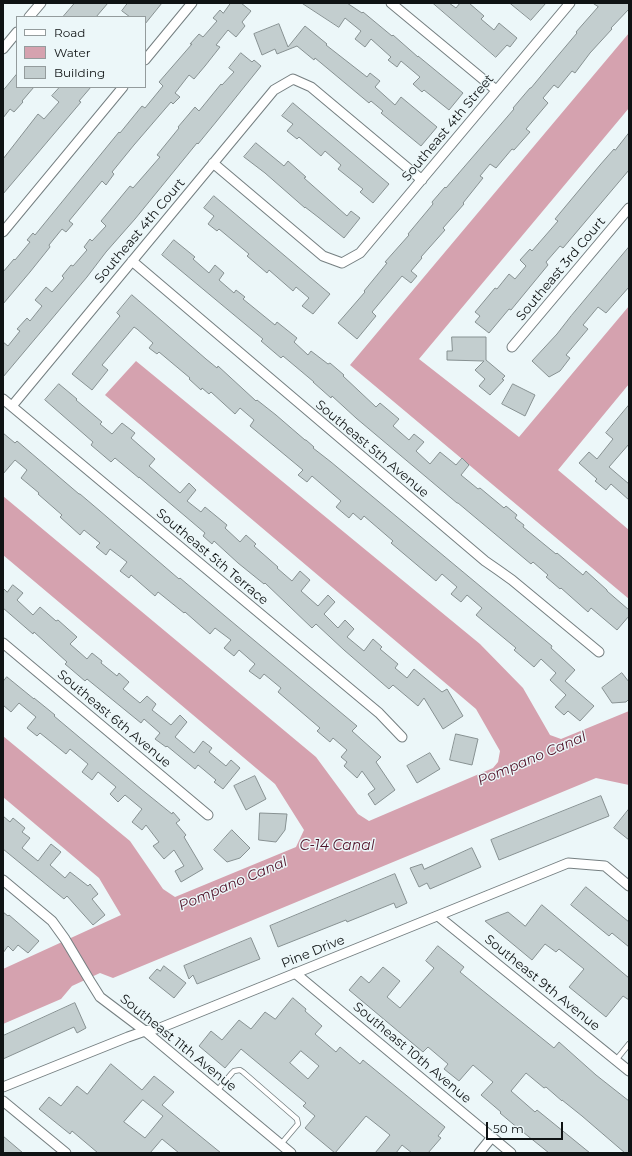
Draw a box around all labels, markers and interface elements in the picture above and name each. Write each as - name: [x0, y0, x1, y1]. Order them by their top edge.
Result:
- legend: [16, 16, 146, 88]
- text: Road: [54, 25, 85, 40]
- text: Water: [54, 45, 90, 60]
- text: Building: [54, 65, 105, 80]
- street label: Southeast 4th Street: [399, 71, 497, 185]
- street label: Southeast 4th Court: [92, 175, 188, 287]
- street label: Southeast 3rd Court: [513, 214, 609, 324]
- street label: Southeast 5th Avenue: [312, 397, 432, 501]
- street label: Southeast 5th Terrace: [153, 506, 271, 608]
- street label: Southeast 6th Avenue: [54, 667, 174, 771]
- water label: Pompano Canal: [475, 729, 589, 789]
- water label: C-14 Canal: [299, 838, 375, 854]
- water label: Pompano Canal: [176, 854, 290, 914]
- street label: Pine Drive: [279, 932, 347, 972]
- street label: Southeast 9th Avenue: [481, 932, 603, 1034]
- street label: Southeast 11th Avenue: [117, 991, 239, 1095]
- street label: Southeast 10th Avenue: [350, 999, 474, 1107]
- scale bar: [488, 1114, 565, 1140]
- text: 50 m: [493, 1121, 524, 1136]

